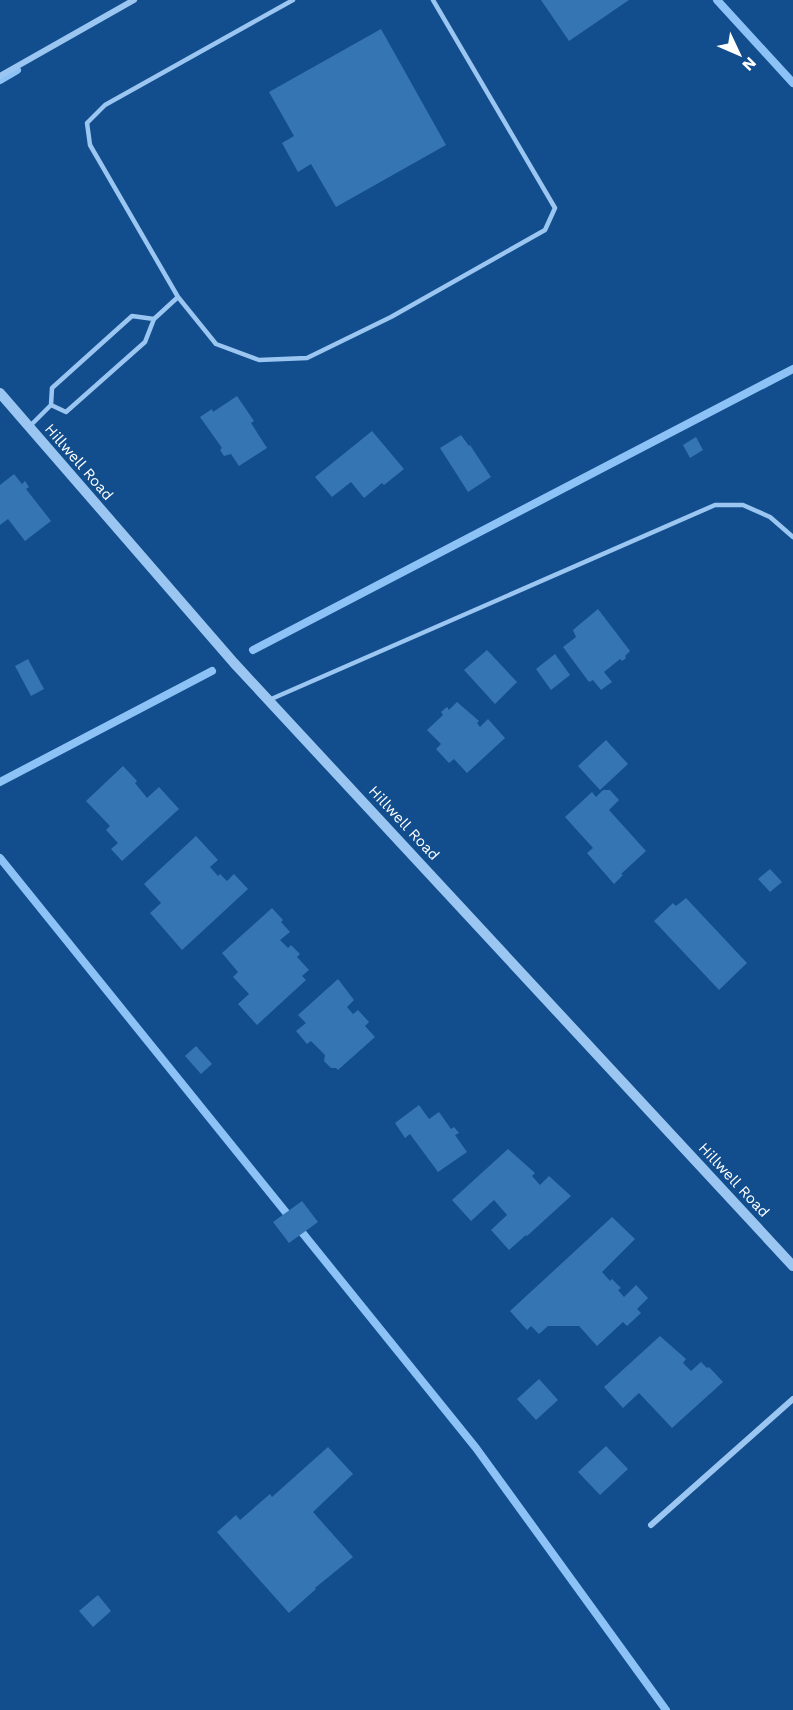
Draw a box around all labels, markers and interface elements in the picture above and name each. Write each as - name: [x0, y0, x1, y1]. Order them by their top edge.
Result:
- north arrow: [709, 24, 769, 84]
- text: N: [738, 53, 760, 75]
- street label: Hillwell Road: [41, 420, 117, 504]
- street label: Hillwell Road: [365, 782, 443, 864]
- street label: Hillwell Road: [695, 1139, 773, 1221]

